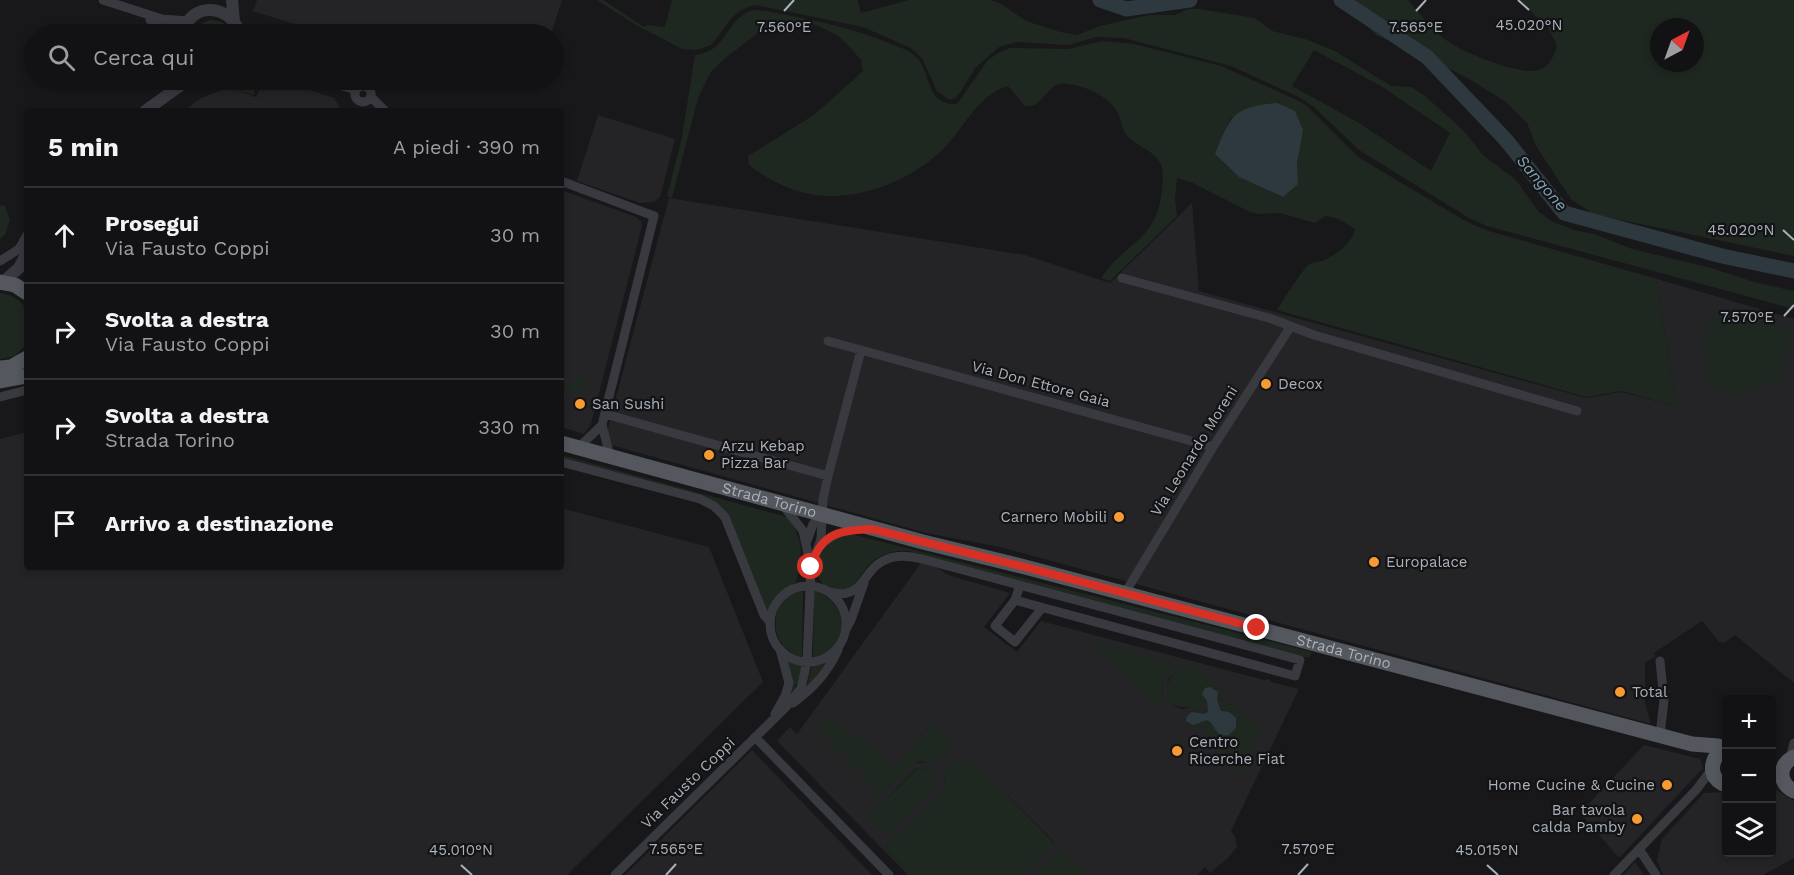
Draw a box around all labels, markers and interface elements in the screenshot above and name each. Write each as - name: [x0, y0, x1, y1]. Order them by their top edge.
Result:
- text: 45.020°N: [1496, 16, 1562, 34]
- text: 7.560°E: [757, 18, 811, 36]
- text: 7.565°E: [1389, 18, 1443, 36]
- north arrow: [1650, 18, 1704, 72]
- search box: [24, 24, 564, 90]
- icon: search: [45, 41, 78, 74]
- text: Cerca qui: [93, 45, 194, 70]
- text: 5 min: [48, 132, 119, 162]
- text: A piedi · 390 m: [393, 135, 540, 159]
- water label: Sangone: [1513, 151, 1571, 215]
- text: Prosegui: [105, 211, 199, 236]
- icon: ahead: [48, 219, 81, 252]
- text: 45.020°N: [1708, 221, 1774, 239]
- text: 30 m: [490, 223, 540, 247]
- text: Via Fausto Coppi: [105, 236, 270, 260]
- text: Svolta a destra: [105, 307, 269, 332]
- text: 7.570°E: [1720, 308, 1774, 326]
- icon: right: [48, 315, 81, 348]
- text: 30 m: [490, 319, 540, 343]
- text: Via Fausto Coppi: [105, 332, 270, 356]
- street label: Via Don Ettore Gaia: [970, 357, 1113, 411]
- place label: Decox: [1278, 375, 1323, 393]
- marker: Decox: [1259, 377, 1273, 391]
- street label: Via Leonardo Moreni: [1147, 383, 1241, 519]
- place label: San Sushi: [592, 395, 664, 413]
- marker: San Sushi: [573, 397, 587, 411]
- text: Svolta a destra: [105, 403, 269, 428]
- icon: right: [48, 411, 81, 444]
- text: 330 m: [478, 415, 540, 439]
- text: Strada Torino: [105, 428, 235, 452]
- place label: Arzu Kebap Pizza Bar: [721, 437, 805, 472]
- marker: Arzu Kebap Pizza Bar: [702, 448, 716, 462]
- street label: Strada Torino: [720, 478, 819, 522]
- icon: arrive: [48, 507, 81, 540]
- place label: Carnero Mobili: [1000, 508, 1107, 526]
- marker: Carnero Mobili: [1112, 510, 1126, 524]
- text: Arrivo a destinazione: [105, 511, 334, 536]
- route start: [797, 553, 823, 579]
- place label: Europalace: [1386, 553, 1468, 571]
- marker: Europalace: [1367, 555, 1381, 569]
- route end: [1243, 614, 1269, 640]
- street label: Strada Torino: [1294, 630, 1393, 673]
- place label: Total: [1632, 683, 1668, 701]
- marker: Total: [1613, 685, 1627, 699]
- map controls: [1722, 695, 1776, 857]
- button: +: [1722, 695, 1776, 749]
- place label: Centro Ricerche Fiat: [1189, 733, 1286, 768]
- street label: Via Fausto Coppi: [637, 734, 739, 832]
- marker: Centro Ricerche Fiat: [1170, 744, 1184, 758]
- button: −: [1722, 749, 1776, 803]
- place label: Home Cucine & Cucine: [1488, 776, 1655, 794]
- marker: Home Cucine & Cucine: [1660, 778, 1674, 792]
- place label: Bar tavola calda Pamby: [1532, 801, 1626, 836]
- button: layers: [1722, 803, 1776, 857]
- marker: Bar tavola calda Pamby: [1630, 812, 1644, 826]
- text: 7.565°E: [649, 840, 703, 858]
- text: 7.570°E: [1281, 840, 1335, 858]
- text: 45.010°N: [429, 841, 493, 859]
- text: 45.015°N: [1455, 841, 1519, 859]

